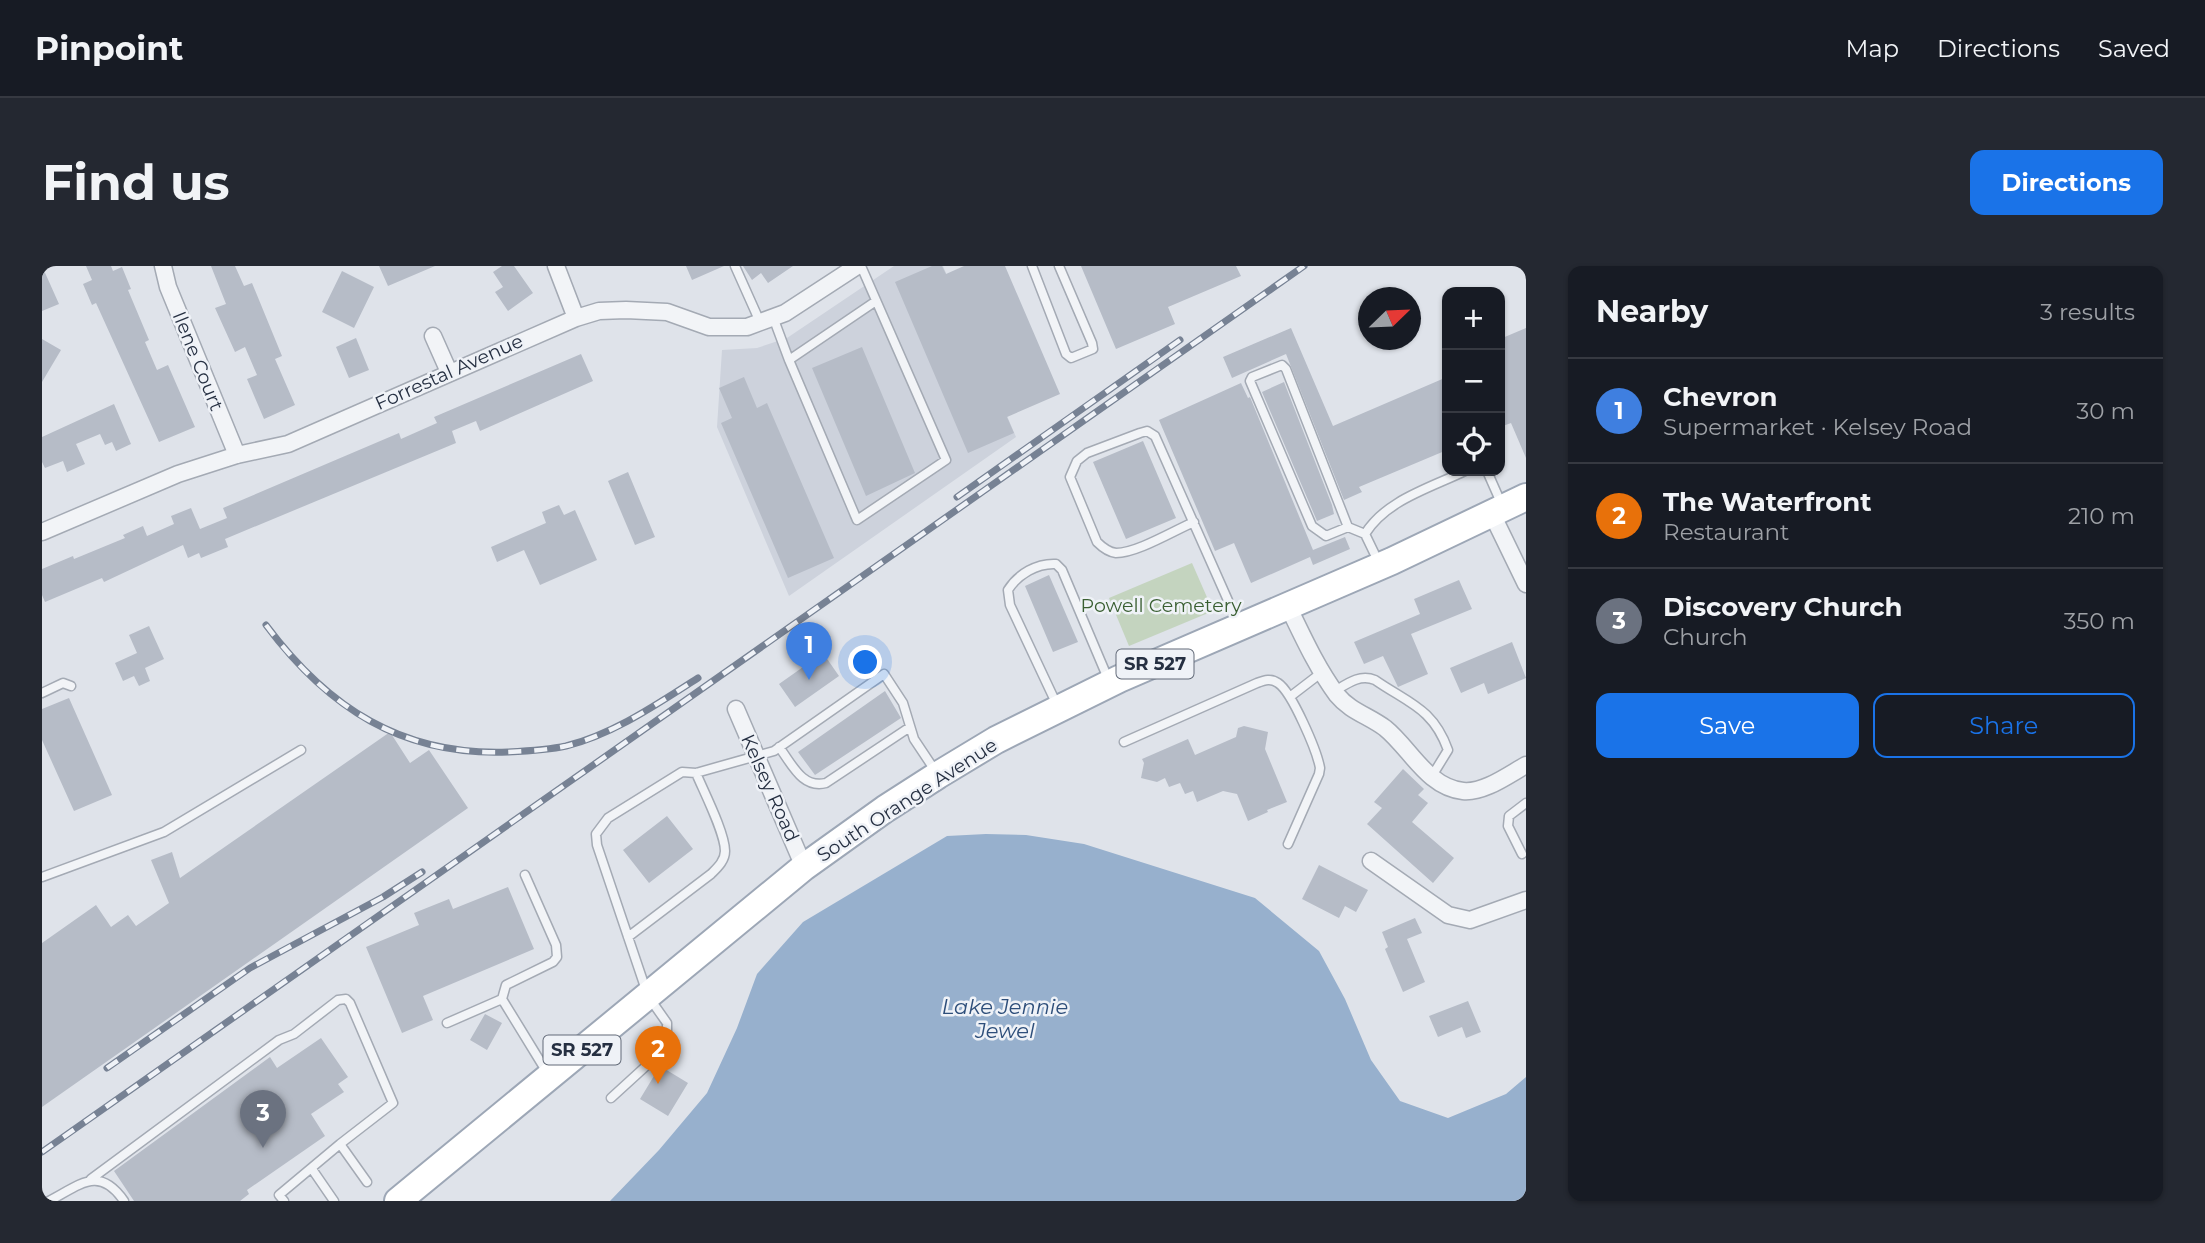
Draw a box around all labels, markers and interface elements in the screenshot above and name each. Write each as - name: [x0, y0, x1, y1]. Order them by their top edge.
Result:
- text: Pinpoint: [35, 28, 183, 68]
- text: Map: [1846, 34, 1899, 63]
- text: Directions: [1937, 34, 2060, 63]
- text: Saved: [2098, 34, 2170, 63]
- button: Directions: [1970, 150, 2163, 215]
- text: Find us: [42, 153, 230, 212]
- north arrow: [1358, 287, 1421, 350]
- map controls: [1442, 287, 1505, 476]
- button: +: [1442, 287, 1505, 350]
- text: Nearby: [1596, 293, 1708, 330]
- text: 3 results: [2040, 298, 2135, 326]
- street label: Ilene Court: [168, 308, 228, 414]
- street label: Forrestal Avenue: [371, 329, 527, 415]
- button: −: [1442, 350, 1505, 413]
- text: Chevron: [1663, 381, 1778, 413]
- text: 1: [1614, 397, 1624, 425]
- text: 30 m: [2076, 397, 2135, 425]
- button: locate: [1442, 413, 1505, 476]
- text: Supermarket · Kelsey Road: [1663, 413, 1972, 441]
- text: The Waterfront: [1663, 486, 1872, 518]
- text: 2: [1612, 502, 1626, 530]
- text: 210 m: [2068, 502, 2135, 530]
- text: Restaurant: [1663, 518, 1789, 546]
- text: Discovery Church: [1663, 591, 1903, 623]
- park label: Powell Cemetery: [1081, 594, 1242, 617]
- text: 3: [1612, 607, 1626, 635]
- text: 350 m: [2064, 607, 2135, 635]
- pin: 1: [786, 622, 832, 680]
- text: Church: [1663, 623, 1748, 651]
- your location: [848, 645, 882, 679]
- road number: SR 527: [1116, 650, 1194, 678]
- button: Save: [1596, 693, 1859, 758]
- button: Share: [1873, 693, 2135, 758]
- street label: Kelsey Road: [736, 731, 804, 845]
- street label: South Orange Avenue: [813, 733, 1001, 867]
- water label: Lake Jennie Jewel: [942, 994, 1068, 1043]
- pin: 2: [635, 1026, 681, 1084]
- road number: SR 527: [544, 1036, 620, 1064]
- pin: 3: [240, 1090, 286, 1148]

